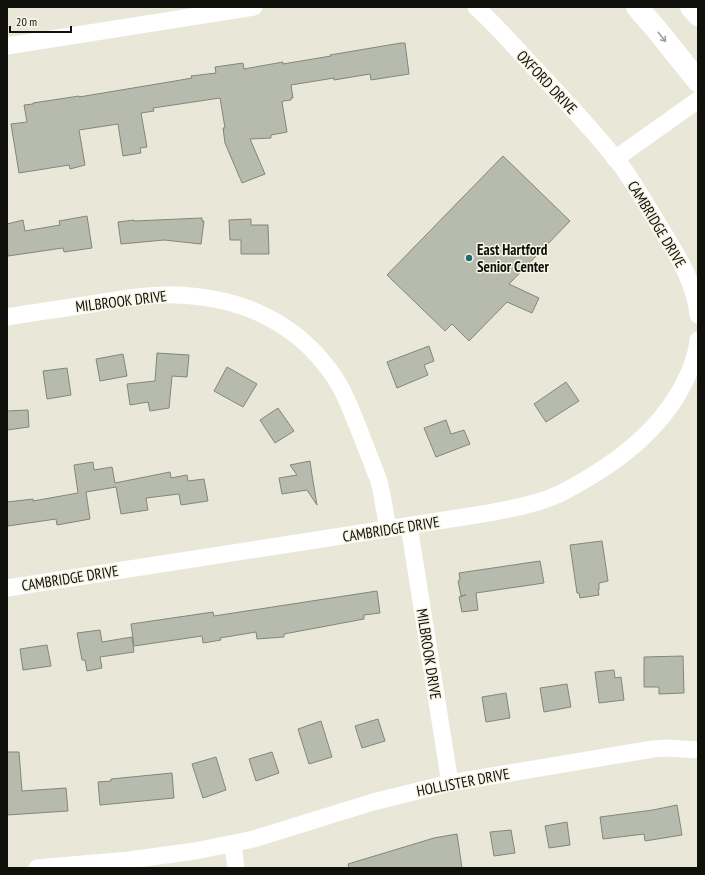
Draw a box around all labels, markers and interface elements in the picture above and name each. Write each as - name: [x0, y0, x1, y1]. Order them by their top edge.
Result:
- scale bar: [10, 8, 71, 34]
- text: 20 m: [16, 14, 37, 29]
- one-way arrow: [658, 31, 667, 42]
- street label: OXFORD DRIVE: [513, 46, 581, 118]
- street label: CAMBRIDGE DRIVE: [624, 177, 690, 271]
- place label: East Hartford Senior Center: [477, 240, 549, 276]
- marker: East Hartford Senior Center: [464, 253, 474, 263]
- street label: MILBROOK DRIVE: [74, 286, 168, 316]
- street label: CAMBRIDGE DRIVE: [341, 512, 441, 546]
- street label: CAMBRIDGE DRIVE: [20, 561, 120, 595]
- street label: MILBROOK DRIVE: [412, 607, 446, 701]
- street label: HOLLISTER DRIVE: [415, 764, 511, 800]

